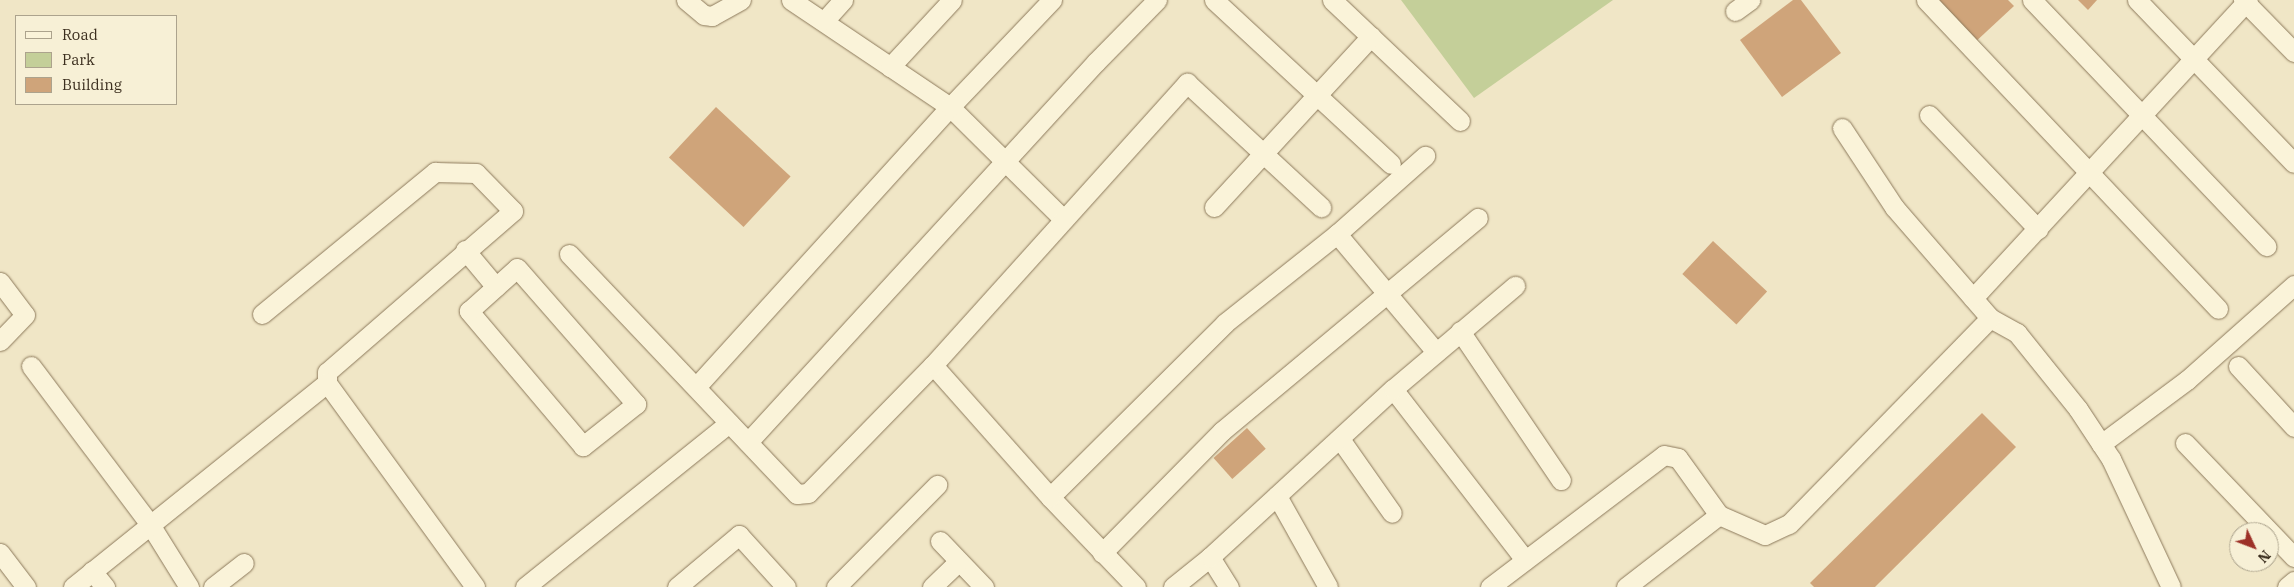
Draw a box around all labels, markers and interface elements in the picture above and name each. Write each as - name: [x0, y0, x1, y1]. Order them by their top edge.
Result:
- legend: [15, 15, 178, 105]
- text: Road: [62, 25, 98, 44]
- text: Park: [62, 50, 95, 69]
- text: Building: [62, 75, 122, 94]
- north arrow: [2229, 522, 2279, 572]
- text: N: [2254, 546, 2275, 567]

